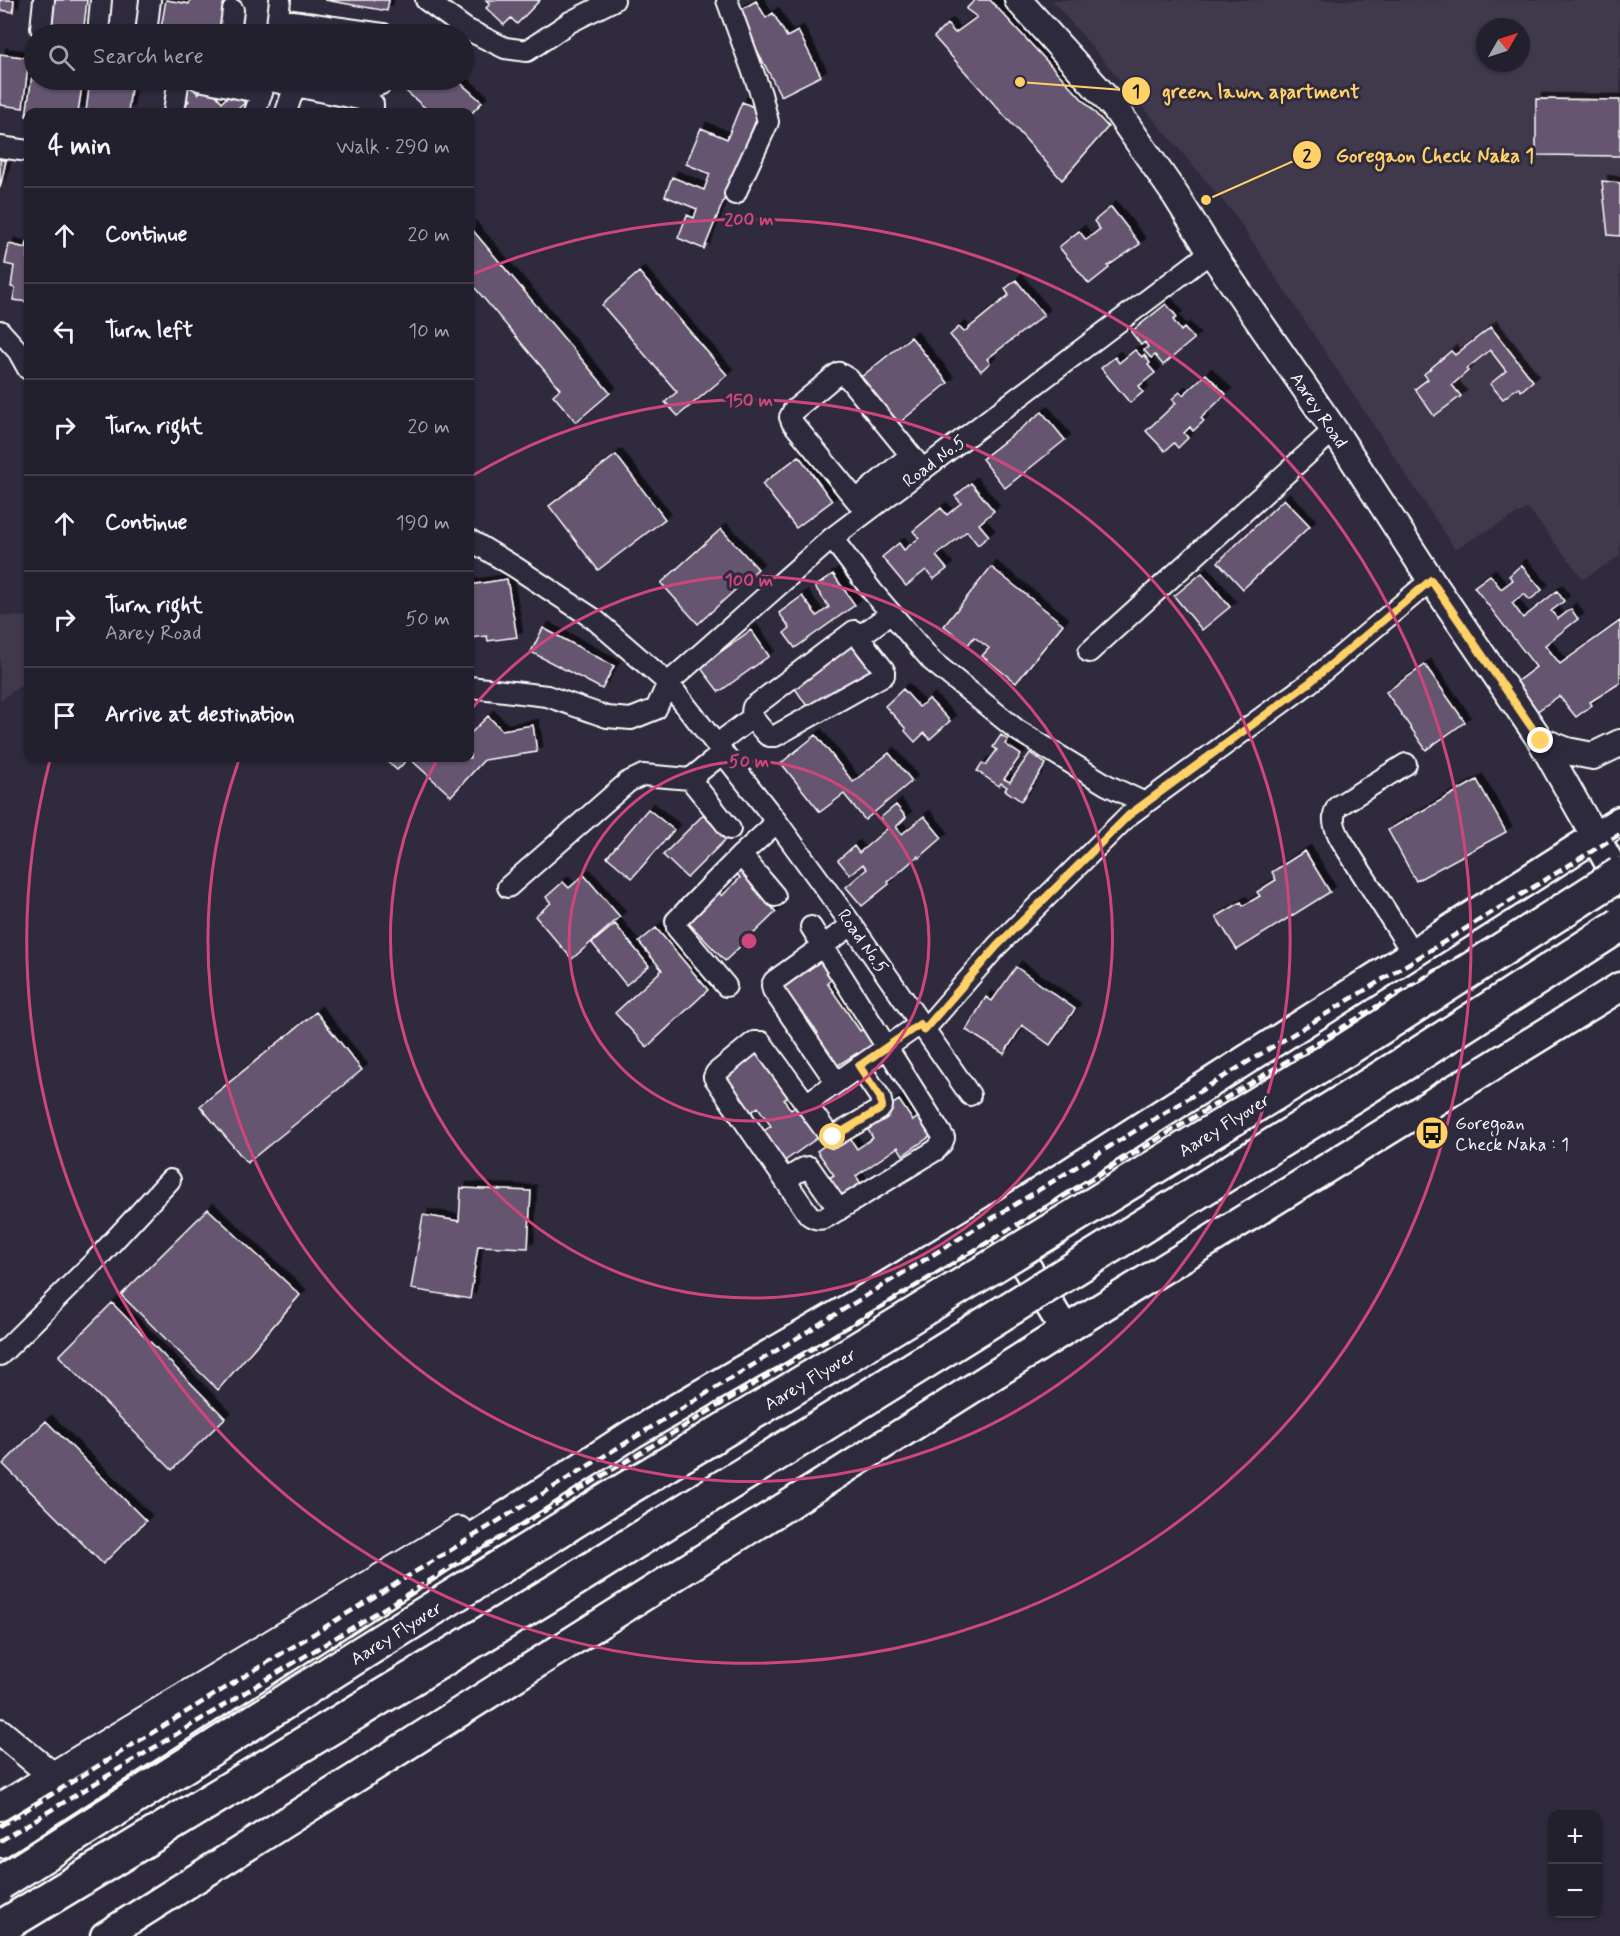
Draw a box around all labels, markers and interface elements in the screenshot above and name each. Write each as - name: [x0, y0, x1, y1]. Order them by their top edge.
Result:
- north arrow: [1476, 18, 1530, 72]
- search box: [24, 24, 474, 90]
- icon: search: [45, 41, 78, 74]
- text: Search here: [93, 43, 204, 71]
- callout: green lawn apartment: [1121, 72, 1371, 110]
- text: green lawn apartment: [1162, 79, 1360, 106]
- text: 1: [1132, 80, 1140, 104]
- text: 4 min: [48, 130, 111, 164]
- text: Walk · 290 m: [336, 134, 450, 161]
- callout: Goregaon Check Naka 1: [1292, 136, 1548, 174]
- text: Goregaon Check Naka 1: [1336, 143, 1534, 172]
- text: 2: [1303, 144, 1312, 168]
- text: 200 m: [724, 208, 774, 232]
- icon: ahead: [48, 219, 81, 252]
- text: Continue: [105, 221, 187, 249]
- text: 20 m: [407, 222, 450, 249]
- icon: left: [48, 315, 81, 348]
- text: Turn left: [105, 317, 193, 345]
- text: 10 m: [408, 318, 450, 345]
- street label: Aarey Road: [1284, 368, 1352, 453]
- text: 150 m: [725, 389, 773, 413]
- icon: right: [48, 411, 81, 444]
- text: Turn right: [105, 413, 203, 441]
- text: 20 m: [407, 414, 450, 441]
- street label: Road No.5: [898, 430, 971, 493]
- icon: ahead: [48, 507, 81, 540]
- text: Continue: [105, 509, 187, 537]
- text: 190 m: [396, 510, 450, 537]
- text: 100 m: [725, 569, 773, 593]
- text: Turn right: [105, 592, 203, 620]
- icon: right: [48, 603, 81, 636]
- text: 50 m: [405, 606, 450, 633]
- text: Aarey Road: [105, 620, 201, 647]
- icon: arrive: [48, 699, 81, 732]
- text: Arrive at destination: [105, 701, 295, 729]
- route end: [1527, 727, 1553, 753]
- text: 50 m: [729, 750, 769, 774]
- street label: Road No.5: [831, 905, 893, 979]
- centre of rings: [739, 931, 759, 951]
- street label: Aarey Flyover: [1174, 1088, 1275, 1163]
- place label: Goregoan Check Naka : 1: [1455, 1112, 1569, 1157]
- bus stop icon: Goregoan Check Naka : 1: [1414, 1115, 1450, 1151]
- route start: [819, 1123, 845, 1149]
- street label: Aarey Flyover: [760, 1343, 861, 1417]
- street label: Aarey Flyover: [346, 1596, 447, 1671]
- map controls: [1548, 1810, 1602, 1918]
- button: +: [1548, 1810, 1602, 1864]
- button: −: [1548, 1864, 1602, 1918]

